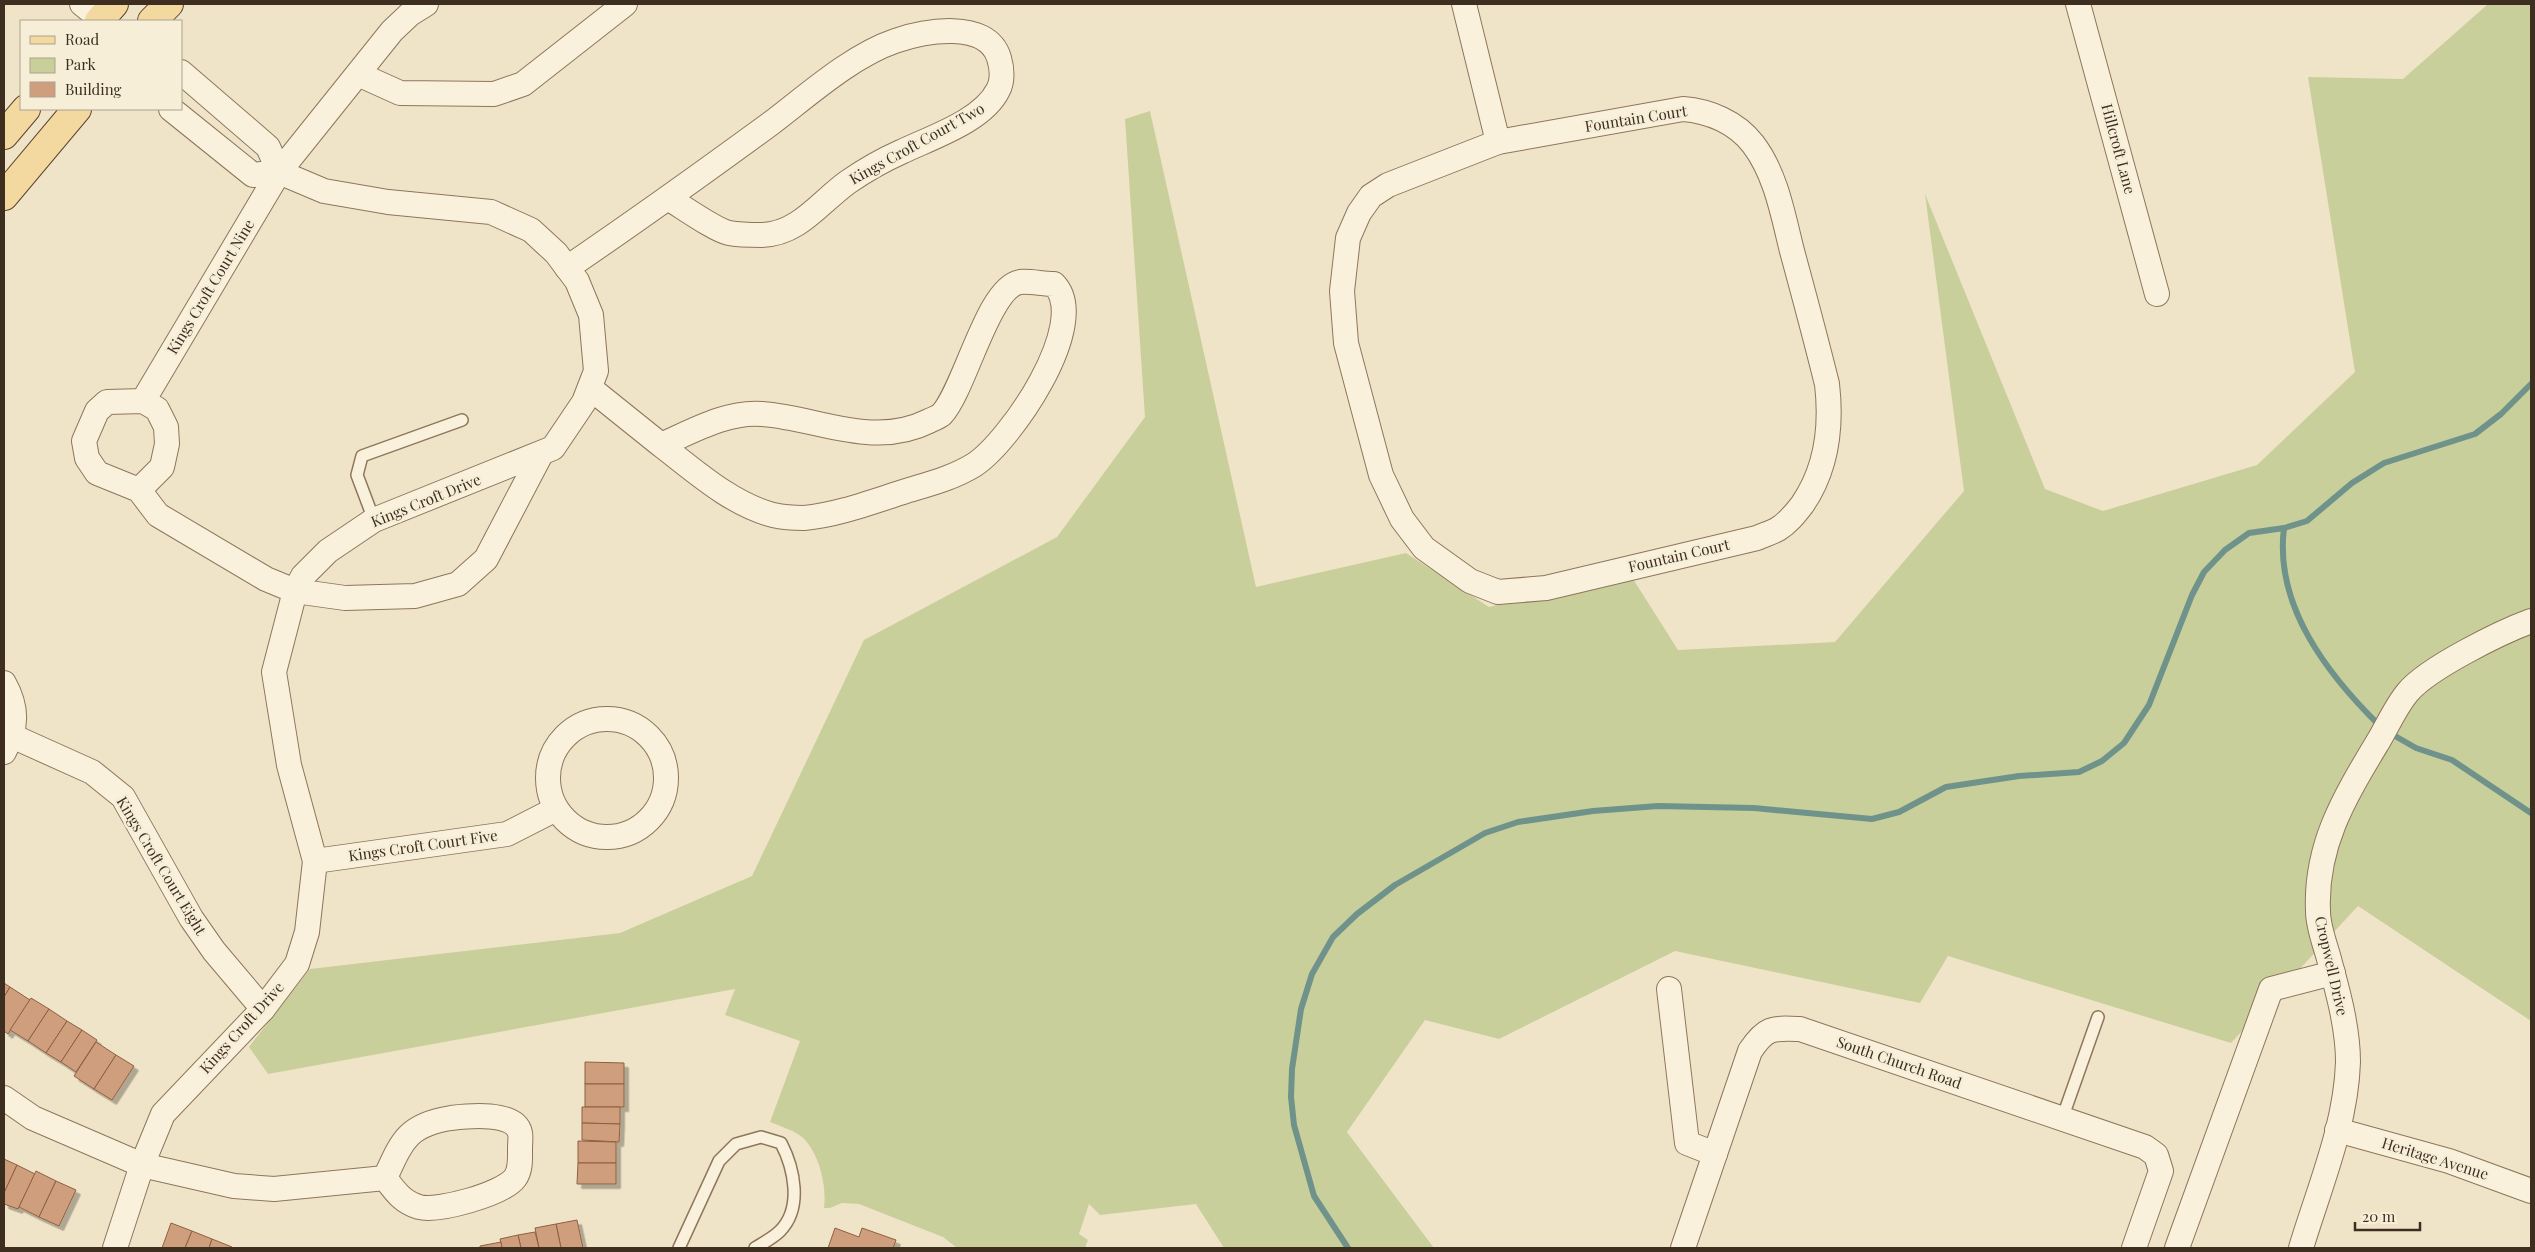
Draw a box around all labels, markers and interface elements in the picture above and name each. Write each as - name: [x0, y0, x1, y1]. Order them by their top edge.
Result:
- legend: [20, 20, 182, 110]
- text: Road: [65, 29, 99, 49]
- text: Park: [65, 54, 97, 74]
- text: Building: [65, 79, 122, 99]
- street label: Kings Croft Court Two: [845, 98, 988, 189]
- street label: Fountain Court: [1583, 100, 1689, 136]
- street label: Hillcroft Lane: [2097, 101, 2141, 196]
- street label: Kings Croft Court Nine: [162, 215, 258, 358]
- street label: Kings Croft Drive: [368, 469, 483, 531]
- street label: Fountain Court: [1626, 534, 1732, 576]
- street label: Kings Croft Court Eight: [113, 792, 212, 939]
- street label: Kings Croft Court Five: [347, 825, 499, 865]
- street label: Cropwell Drive: [2311, 914, 2353, 1018]
- street label: Kings Croft Drive: [195, 977, 288, 1077]
- street label: South Church Road: [1834, 1031, 1965, 1093]
- street label: Heritage Avenue: [2379, 1132, 2491, 1184]
- scale bar: [2355, 1200, 2420, 1232]
- text: 20 m: [2362, 1206, 2396, 1226]

